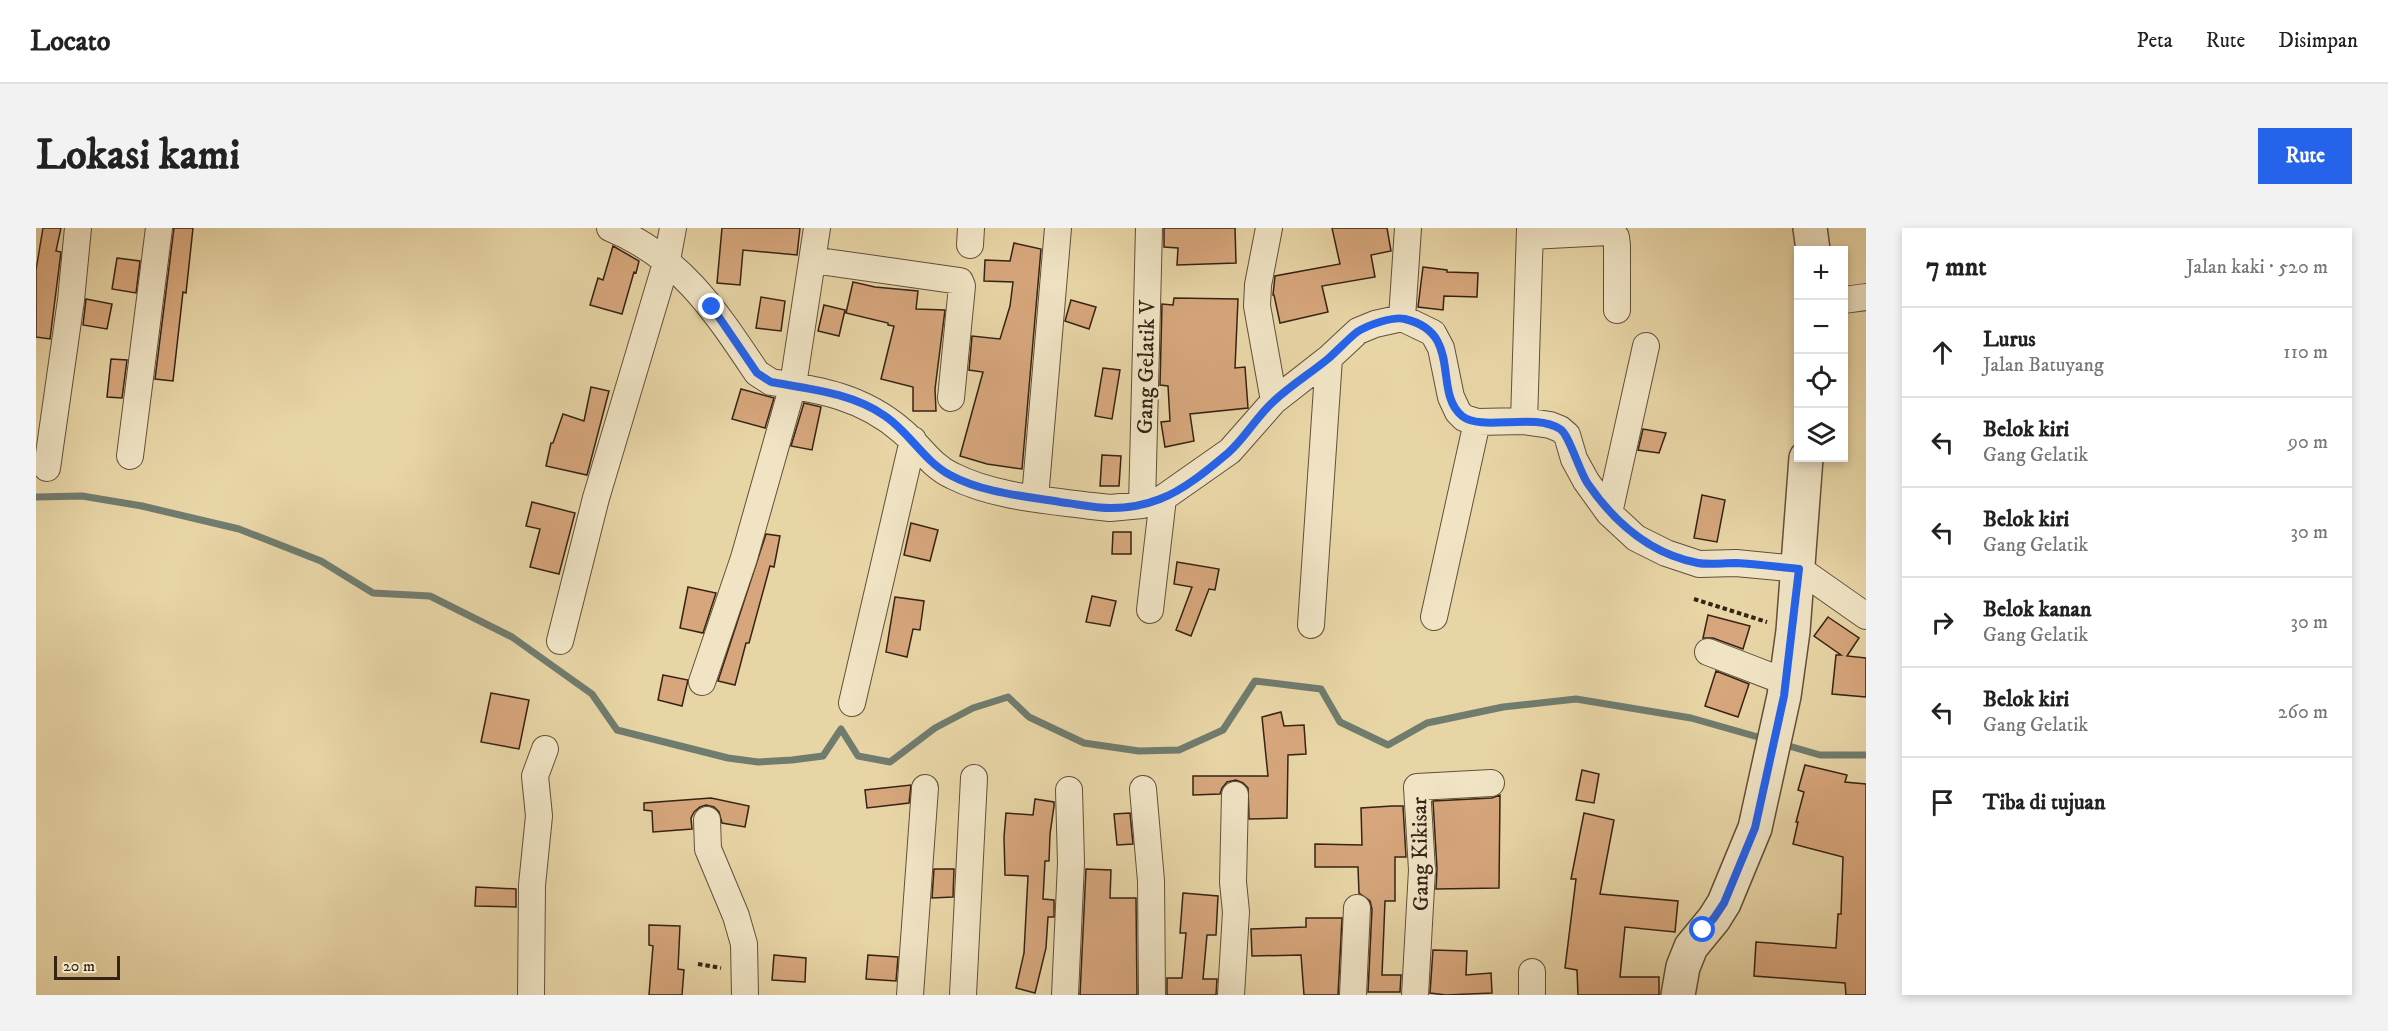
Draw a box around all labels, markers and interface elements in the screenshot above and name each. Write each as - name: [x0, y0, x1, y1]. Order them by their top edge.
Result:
- text: Locato: [30, 24, 110, 59]
- text: Peta: [2137, 28, 2173, 54]
- text: Rute: [2206, 28, 2245, 54]
- text: Disimpan: [2278, 28, 2358, 54]
- button: Rute: [2258, 128, 2352, 184]
- text: Lokasi kami: [36, 130, 240, 182]
- map controls: [1794, 246, 1848, 462]
- button: +: [1794, 246, 1848, 300]
- text: 7 mnt: [1926, 251, 1987, 284]
- text: Jalan kaki · 520 m: [2186, 255, 2328, 280]
- route end: [698, 293, 724, 319]
- street label: Gang Gelatik V: [1132, 299, 1161, 434]
- button: −: [1794, 300, 1848, 354]
- text: Lurus: [1983, 326, 2036, 353]
- icon: ahead: [1926, 336, 1959, 369]
- text: 110 m: [2283, 340, 2328, 365]
- text: Jalan Batuyang: [1983, 353, 2104, 378]
- button: locate: [1794, 354, 1848, 408]
- button: layers: [1794, 408, 1848, 462]
- text: Belok kiri: [1983, 416, 2069, 443]
- icon: left: [1926, 426, 1959, 459]
- text: 90 m: [2288, 430, 2328, 455]
- text: Gang Gelatik: [1983, 443, 2088, 468]
- text: Belok kiri: [1983, 506, 2069, 533]
- icon: left: [1926, 516, 1959, 549]
- text: 30 m: [2290, 520, 2328, 545]
- text: Gang Gelatik: [1983, 533, 2088, 558]
- text: Belok kanan: [1983, 596, 2091, 623]
- icon: right: [1926, 606, 1959, 639]
- text: 30 m: [2290, 610, 2328, 635]
- text: Gang Gelatik: [1983, 623, 2088, 648]
- text: Belok kiri: [1983, 686, 2069, 713]
- icon: left: [1926, 696, 1959, 729]
- text: 260 m: [2278, 700, 2328, 725]
- text: Gang Gelatik: [1983, 713, 2088, 738]
- icon: arrive: [1926, 786, 1959, 819]
- text: Tiba di tujuan: [1983, 789, 2105, 816]
- street label: Gang Kikisar: [1406, 796, 1435, 911]
- route start: [1689, 916, 1715, 942]
- scale bar: [54, 953, 120, 980]
- text: 20 m: [63, 956, 95, 976]

